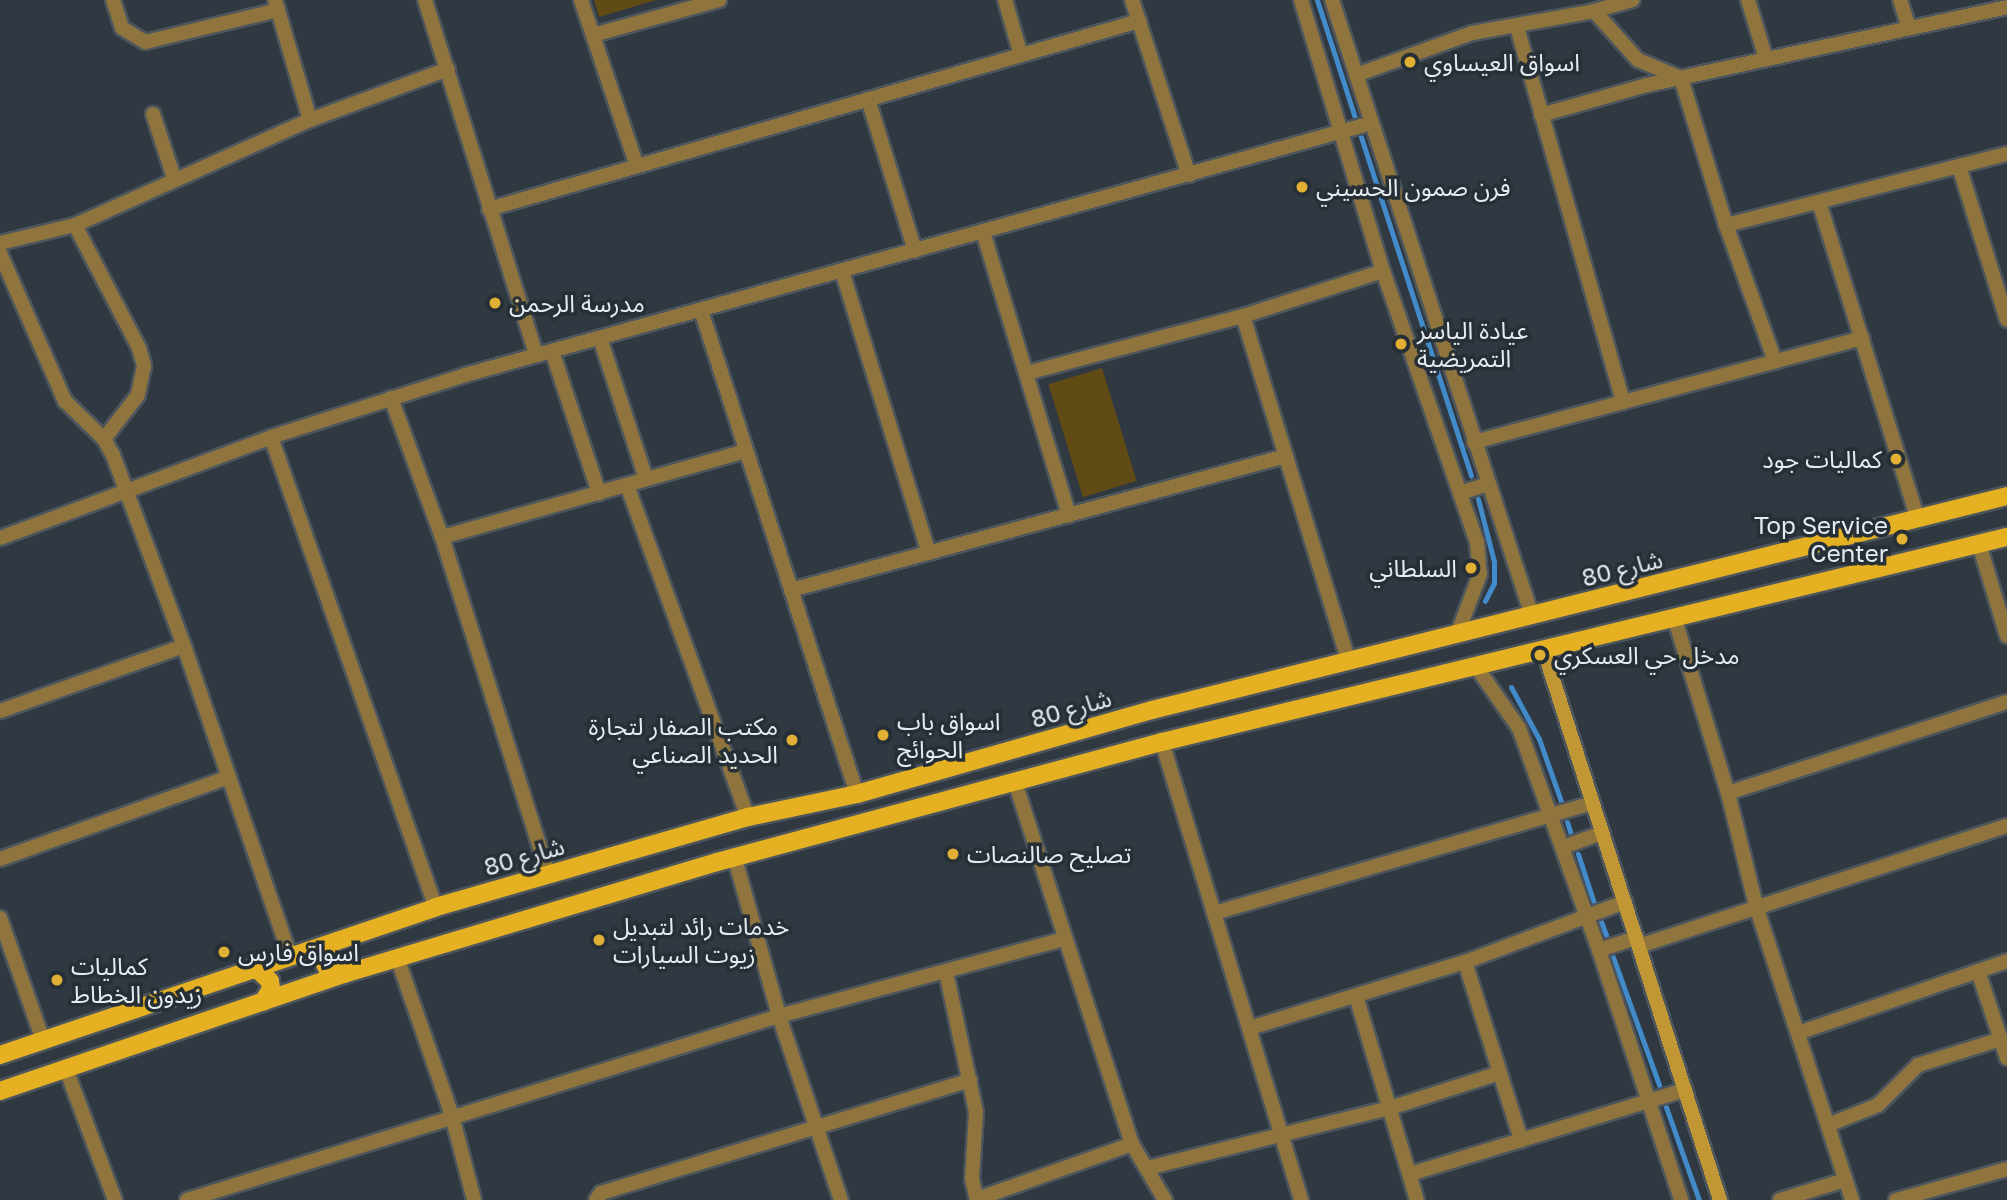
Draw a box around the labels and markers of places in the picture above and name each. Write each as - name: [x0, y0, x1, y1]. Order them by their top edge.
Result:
- place label: اسواق العيساوي: [1424, 48, 1580, 76]
- marker: اسواق العيساوي: [1402, 54, 1418, 70]
- place label: فرن صمون الحسيني: [1316, 173, 1510, 201]
- marker: فرن صمون الحسيني: [1294, 179, 1310, 195]
- place label: مدرسة الرحمن: [509, 289, 645, 317]
- marker: مدرسة الرحمن: [487, 295, 503, 311]
- place label: عيادة الياسر التمريضية: [1417, 316, 1528, 372]
- marker: عيادة الياسر التمريضية: [1391, 334, 1411, 354]
- place label: كماليات جود: [1762, 445, 1882, 473]
- marker: كماليات جود: [1888, 451, 1904, 467]
- place label: Top Service Center: [1754, 511, 1888, 567]
- marker: Top Service Center: [1894, 531, 1910, 547]
- place label: السلطاني: [1369, 554, 1457, 582]
- marker: السلطاني: [1463, 560, 1479, 576]
- place label: مدخل حي العسكري: [1554, 641, 1740, 669]
- marker: مدخل حي العسكري: [1532, 647, 1548, 663]
- place label: اسواق باب الحوائج: [897, 707, 1000, 763]
- place label: مكتب الصفار لتجارة الحديد الصناعي: [589, 712, 778, 768]
- marker: اسواق باب الحوائج: [875, 727, 891, 743]
- marker: مكتب الصفار لتجارة الحديد الصناعي: [784, 732, 800, 748]
- place label: تصليح صالنصات: [967, 840, 1131, 868]
- marker: تصليح صالنصات: [945, 846, 961, 862]
- place label: خدمات رائد لتبديل زيوت السيارات: [613, 912, 789, 968]
- marker: خدمات رائد لتبديل زيوت السيارات: [591, 932, 607, 948]
- place label: اسواق فارس: [238, 938, 359, 966]
- marker: اسواق فارس: [216, 944, 232, 960]
- place label: كماليات زيدون الخطاط: [71, 952, 202, 1008]
- marker: كماليات زيدون الخطاط: [49, 972, 65, 988]

